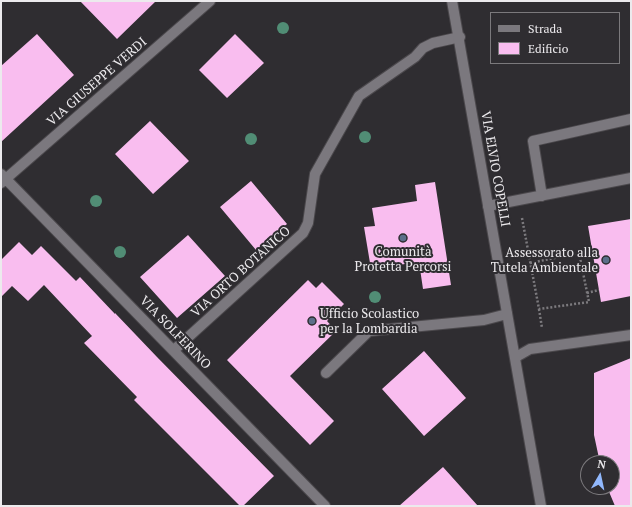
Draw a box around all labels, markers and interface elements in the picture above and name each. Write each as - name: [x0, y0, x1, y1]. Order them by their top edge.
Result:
- legend: [490, 12, 620, 64]
- text: Strada: [528, 21, 562, 36]
- street label: VIA GIUSEPPE VERDI: [44, 34, 150, 130]
- text: Edificio: [528, 41, 568, 56]
- street label: VIA ELVIO COPELLI: [477, 110, 513, 228]
- street label: VIA ORTO BOTANICO: [188, 223, 294, 321]
- marker: Comunità Protetta Percorsi: [398, 233, 408, 243]
- place label: Comunità Protetta Percorsi: [355, 244, 451, 275]
- place label: Assessorato alla Tutela Ambientale: [491, 245, 598, 276]
- marker: Assessorato alla Tutela Ambientale: [601, 255, 611, 265]
- street label: VIA SOLFERINO: [136, 293, 214, 373]
- place label: Ufficio Scolastico per la Lombardia: [320, 306, 419, 337]
- marker: Ufficio Scolastico per la Lombardia: [307, 316, 317, 326]
- north arrow: [580, 455, 620, 495]
- text: N: [597, 457, 607, 472]

